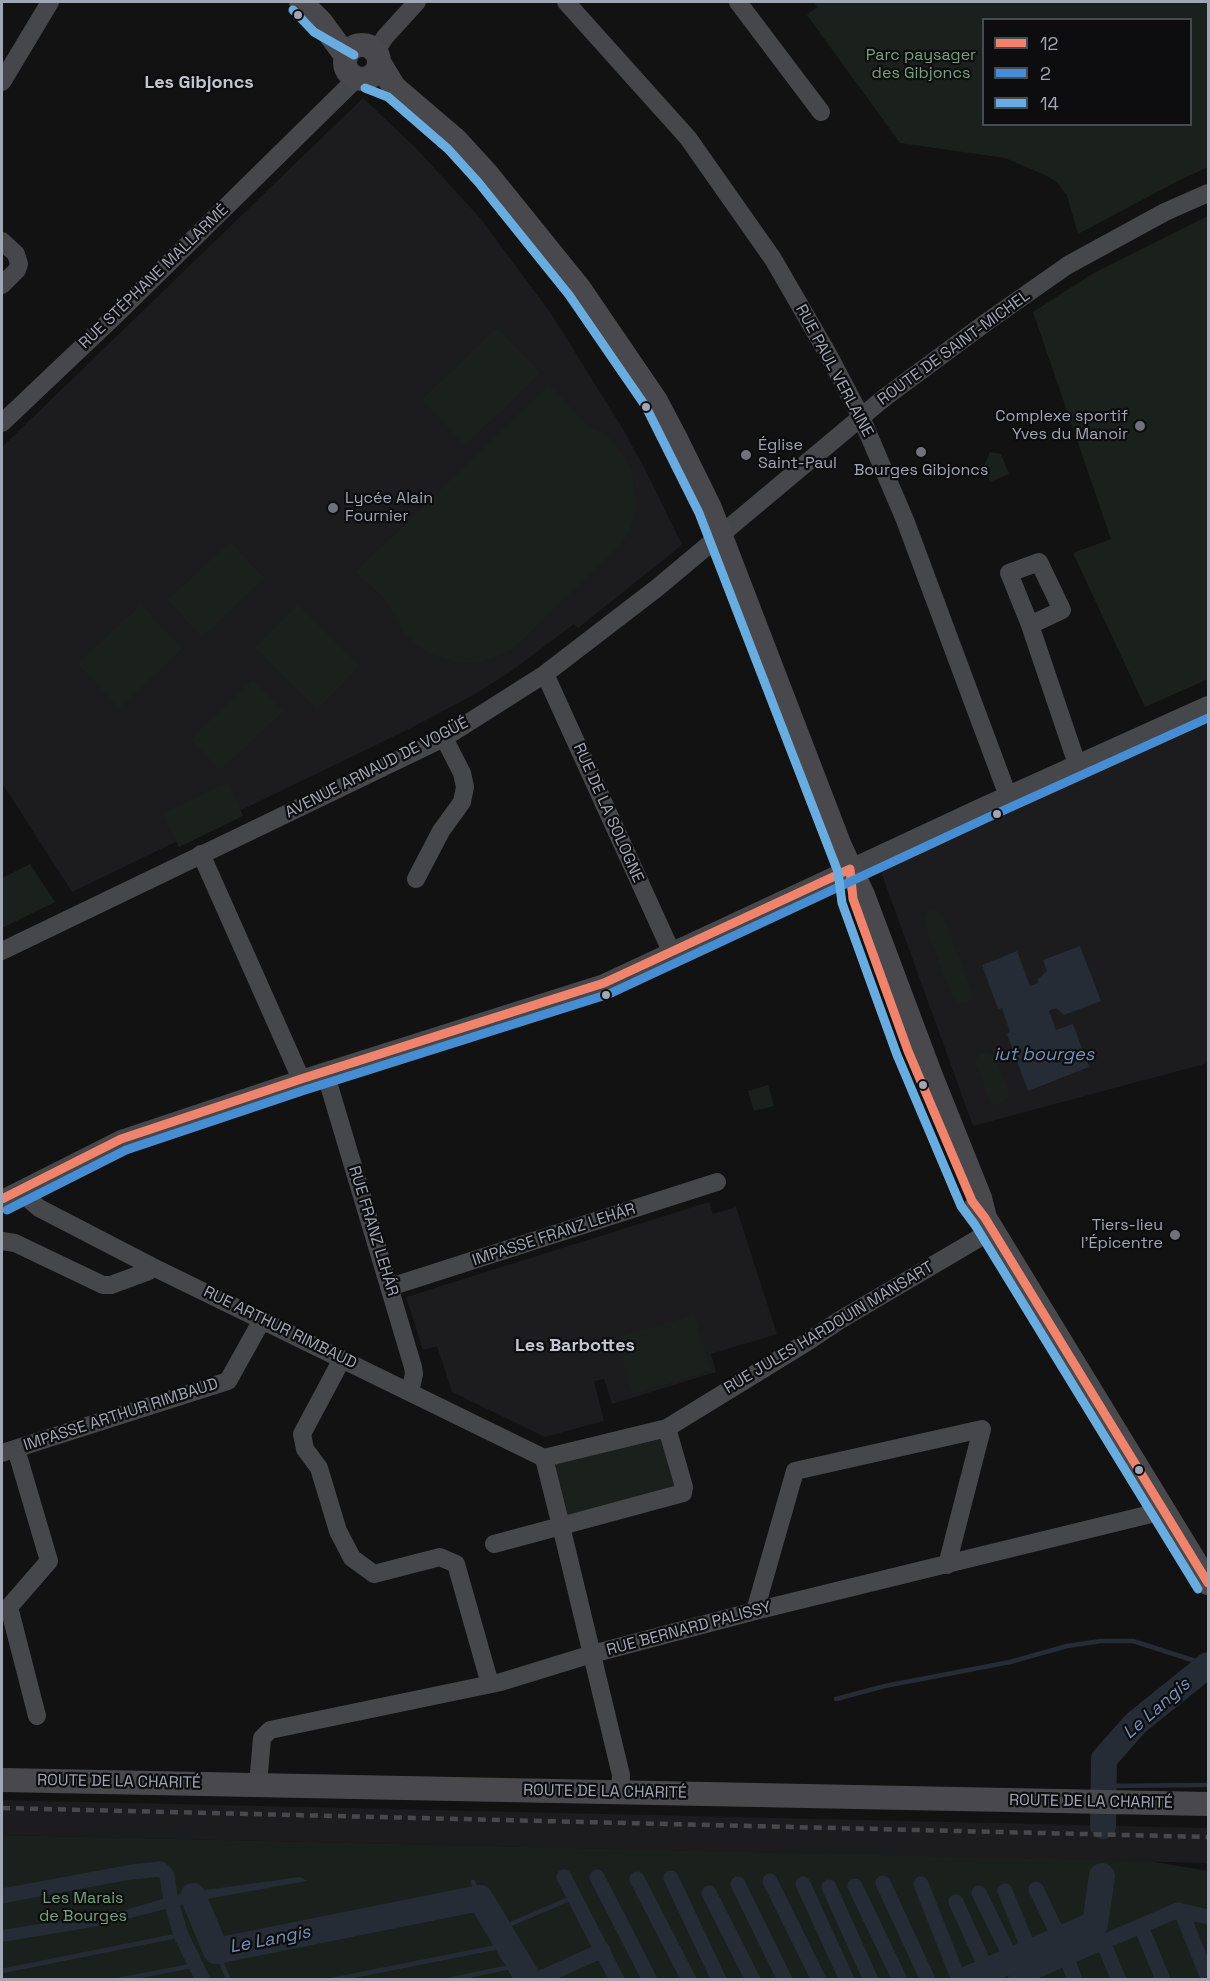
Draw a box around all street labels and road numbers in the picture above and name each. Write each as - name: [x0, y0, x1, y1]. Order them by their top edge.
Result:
- street label: RUE STÉPHANE MALLARMÉ: [75, 201, 233, 353]
- street label: ROUTE DE SAINT-MICHEL: [874, 286, 1034, 410]
- street label: RUE PAUL VERLAINE: [791, 301, 877, 441]
- street label: AVENUE ARNAUD DE VOGÜÉ: [282, 713, 472, 823]
- street label: RUE DE LA SOLOGNE: [569, 740, 647, 886]
- street label: RUE FRANZ LEHÁR: [344, 1164, 402, 1298]
- street label: IMPASSE FRANZ LEHÁR: [470, 1200, 638, 1270]
- street label: RUE JULES HARDOUIN MANSART: [721, 1258, 937, 1398]
- street label: RUE ARTHUR RIMBAUD: [200, 1283, 360, 1373]
- street label: IMPASSE ARTHUR RIMBAUD: [21, 1374, 221, 1456]
- street label: RUE BERNARD PALISSY: [605, 1598, 773, 1660]
- street label: ROUTE DE LA CHARITÉ: [37, 1771, 201, 1793]
- street label: ROUTE DE LA CHARITÉ: [523, 1781, 687, 1803]
- street label: ROUTE DE LA CHARITÉ: [1009, 1791, 1173, 1813]

